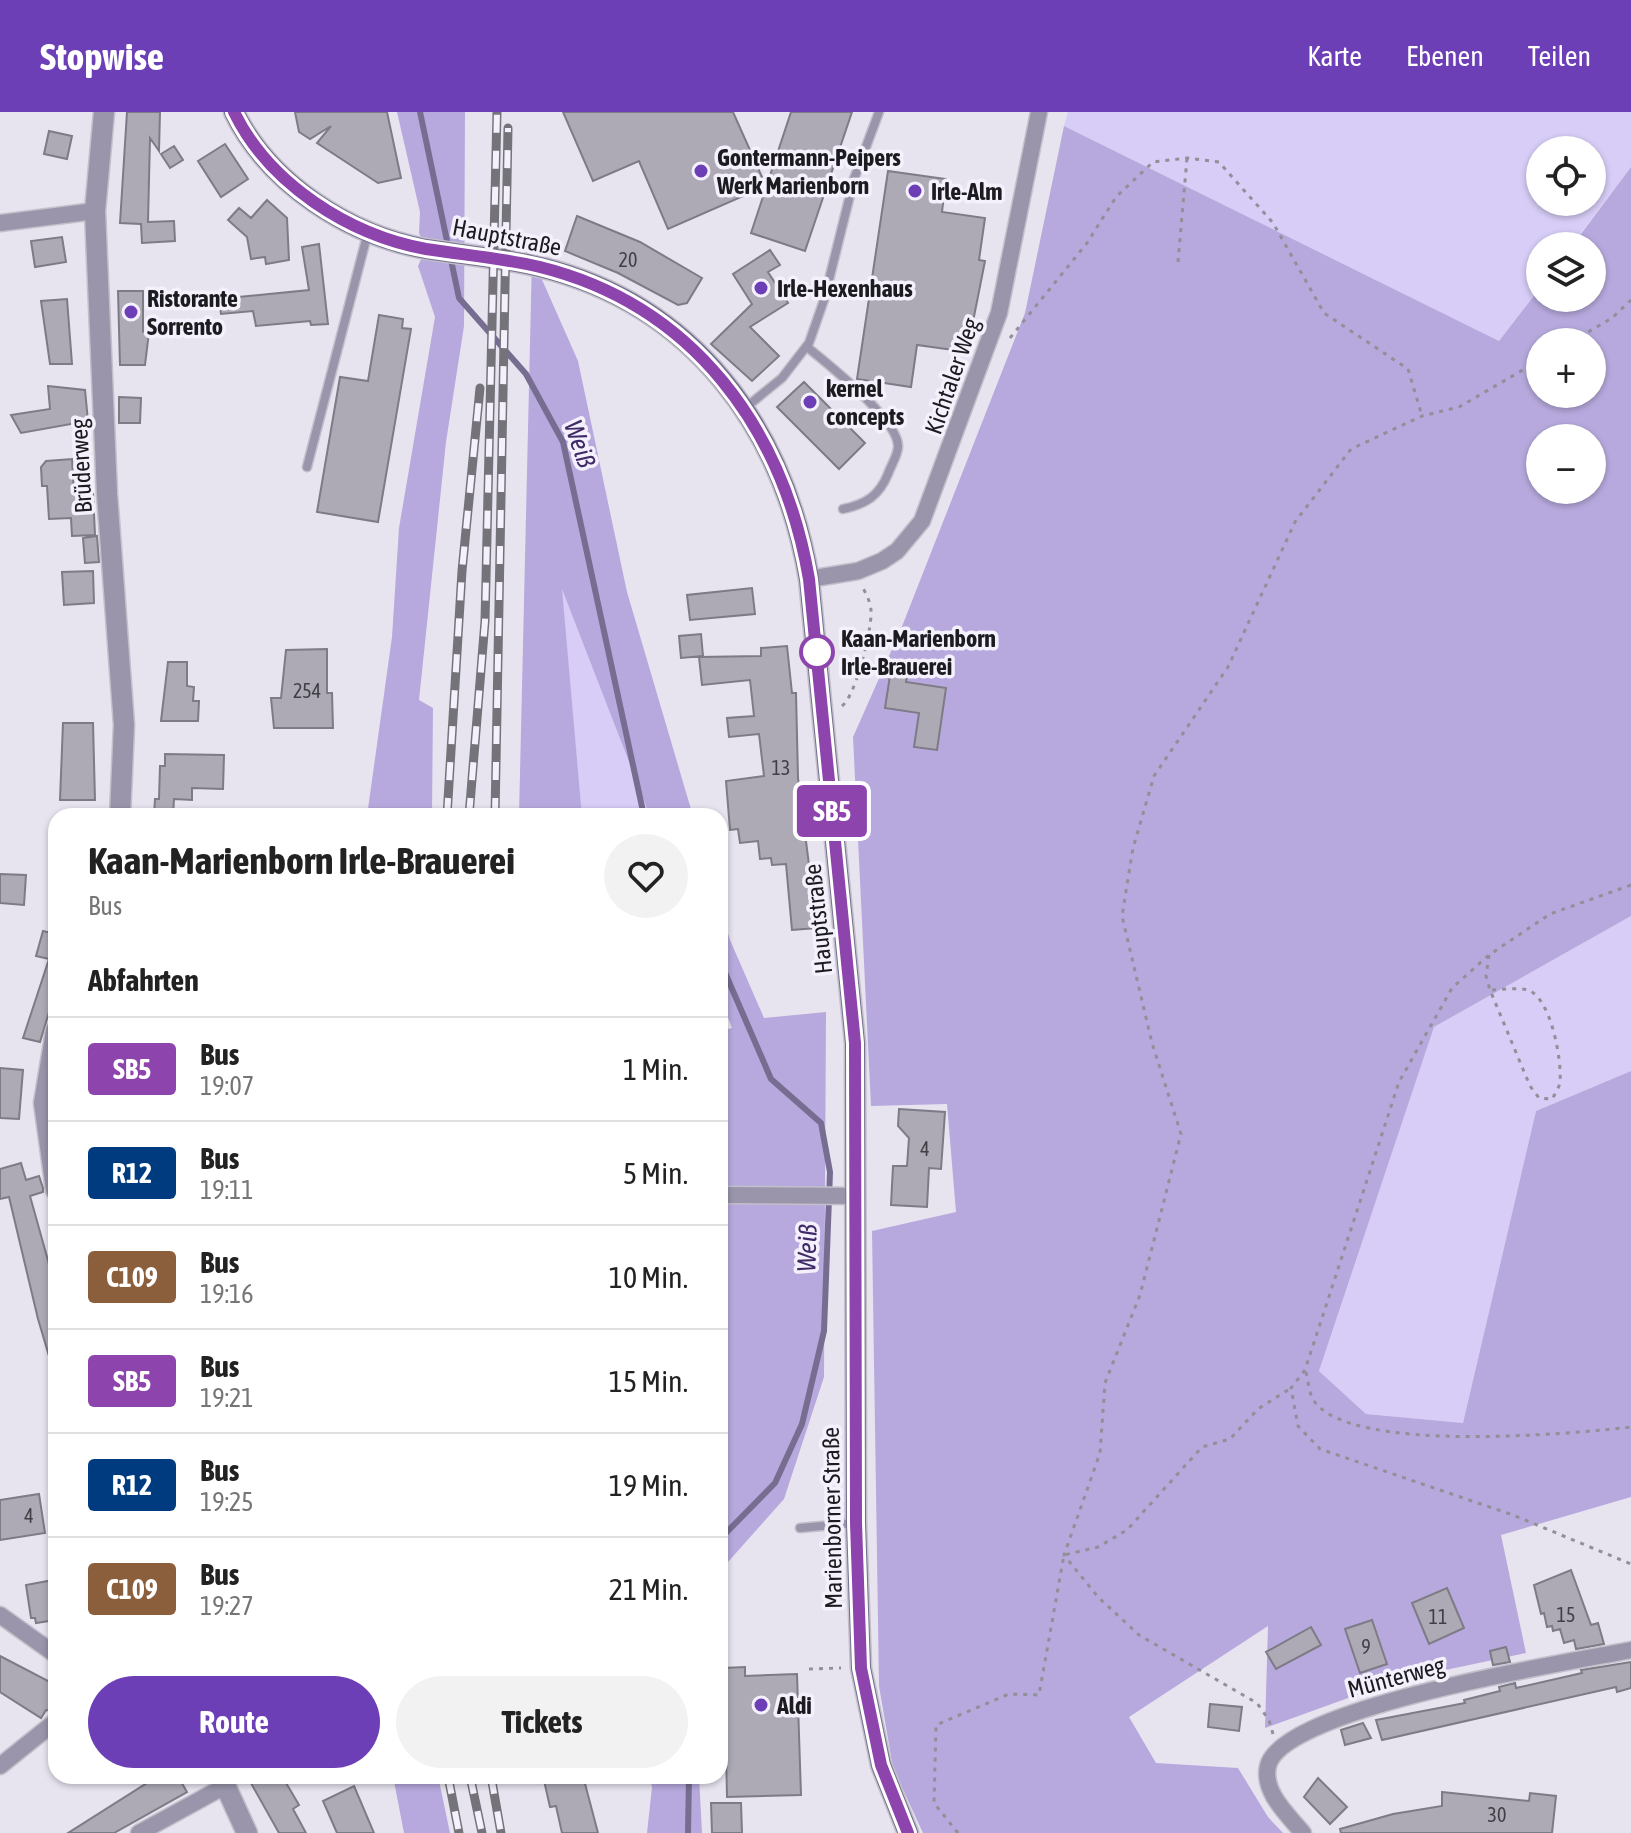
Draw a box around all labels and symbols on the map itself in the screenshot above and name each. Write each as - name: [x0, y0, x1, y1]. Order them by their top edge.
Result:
- place label: Gontermann-Peipers Werk Marienborn: [716, 144, 901, 199]
- marker: Gontermann-Peipers Werk Marienborn: [692, 162, 710, 180]
- place label: Irle-Alm: [931, 178, 1003, 205]
- marker: Irle-Alm: [906, 182, 924, 200]
- street label: Hauptstraße: [450, 213, 564, 261]
- house number: 20: [619, 248, 637, 271]
- place label: Irle-Hexenhaus: [777, 275, 913, 302]
- marker: Irle-Hexenhaus: [752, 279, 770, 297]
- place label: Ristorante Sorrento: [147, 285, 238, 340]
- marker: Ristorante Sorrento: [122, 303, 140, 321]
- street label: Kichtaler Weg: [920, 314, 985, 438]
- place label: kernel concepts: [826, 375, 905, 430]
- marker: kernel concepts: [801, 393, 819, 411]
- water label: Weiß: [558, 416, 602, 472]
- street label: Brüderweg: [65, 417, 97, 514]
- place label: Kaan-Marienborn Irle-Brauerei: [841, 625, 996, 680]
- marker: Kaan-Marienborn Irle-Brauerei: [800, 635, 834, 669]
- house number: 254: [293, 679, 321, 702]
- house number: 13: [772, 756, 790, 779]
- line badge: SB5: [786, 785, 878, 837]
- street label: Hauptstraße: [799, 863, 837, 975]
- house number: 4: [920, 1137, 930, 1160]
- water label: Weiß: [791, 1223, 823, 1273]
- street label: Marienborner Straße: [817, 1427, 847, 1609]
- house number: 4: [24, 1504, 34, 1527]
- house number: 15: [1557, 1603, 1575, 1626]
- house number: 11: [1429, 1605, 1447, 1628]
- house number: 9: [1361, 1635, 1371, 1658]
- street label: Münterweg: [1345, 1651, 1448, 1703]
- place label: Aldi: [776, 1692, 812, 1719]
- marker: Aldi: [752, 1696, 770, 1714]
- house number: 30: [1488, 1803, 1506, 1826]

